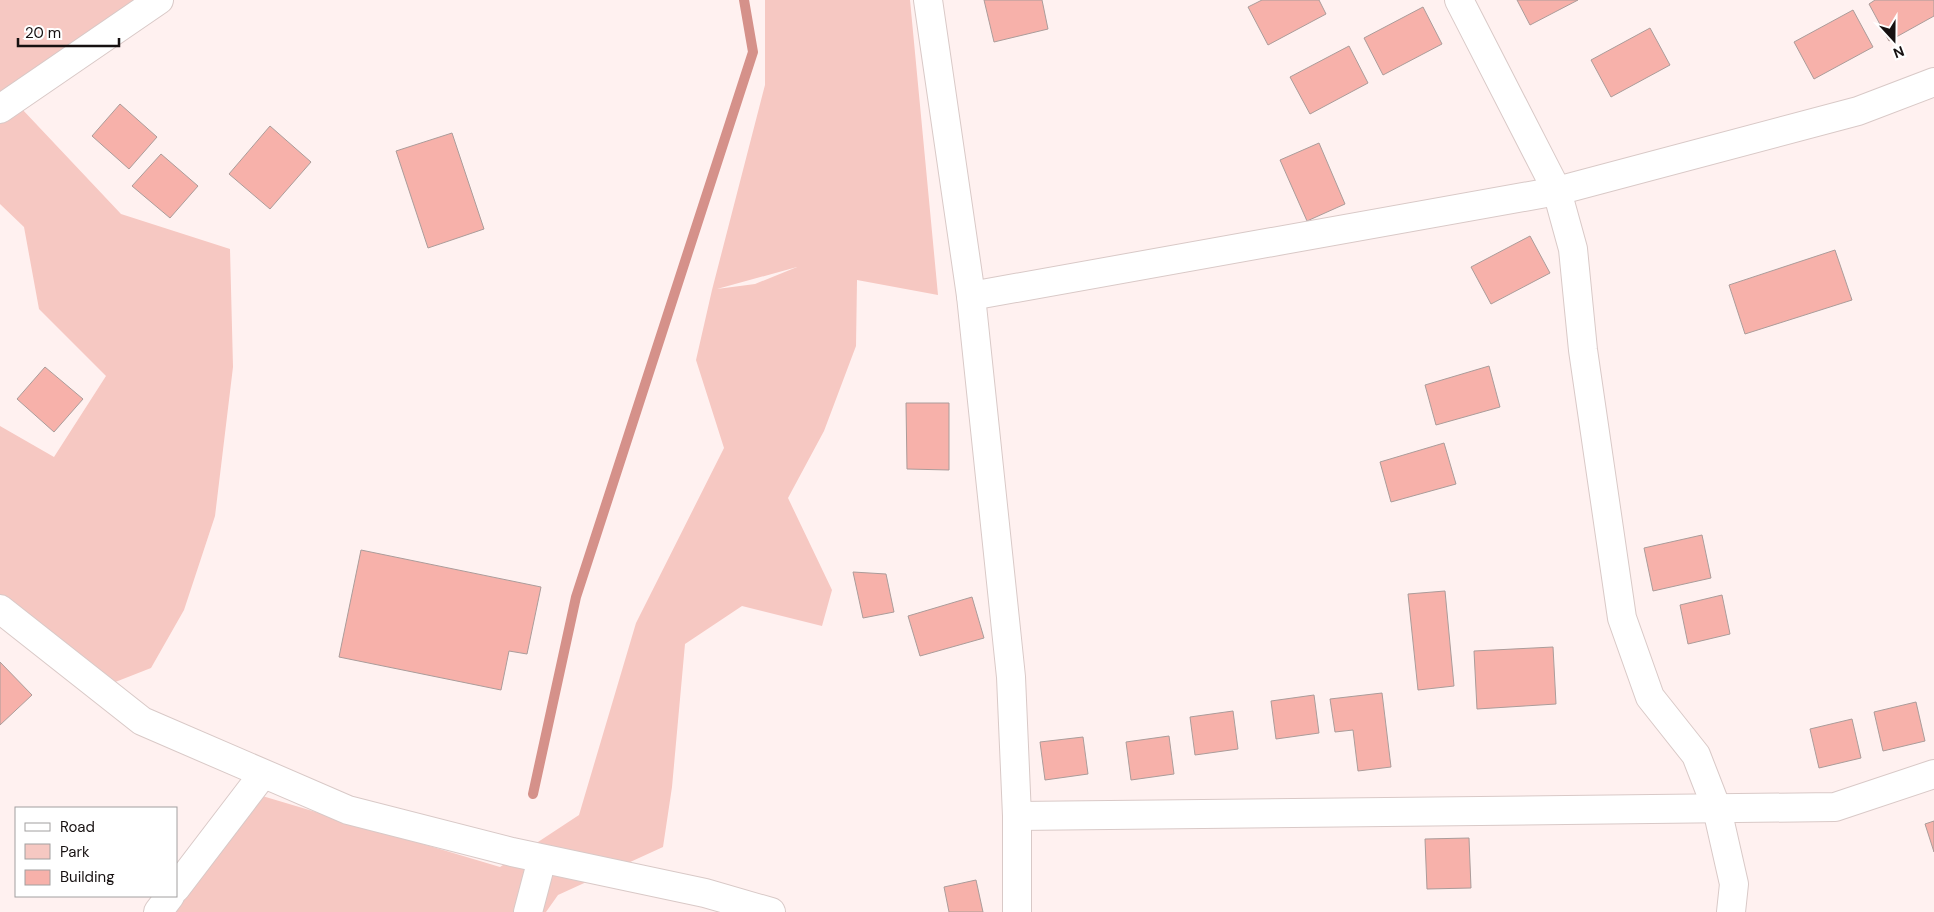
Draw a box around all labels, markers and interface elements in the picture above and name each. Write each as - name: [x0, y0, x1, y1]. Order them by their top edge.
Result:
- scale bar: [18, 15, 119, 47]
- north arrow: [1869, 15, 1919, 65]
- text: 20 m: [25, 23, 61, 43]
- text: N: [1891, 42, 1907, 62]
- legend: [15, 807, 178, 897]
- text: Road: [60, 817, 95, 837]
- text: Park: [60, 842, 90, 862]
- text: Building: [60, 867, 115, 887]

